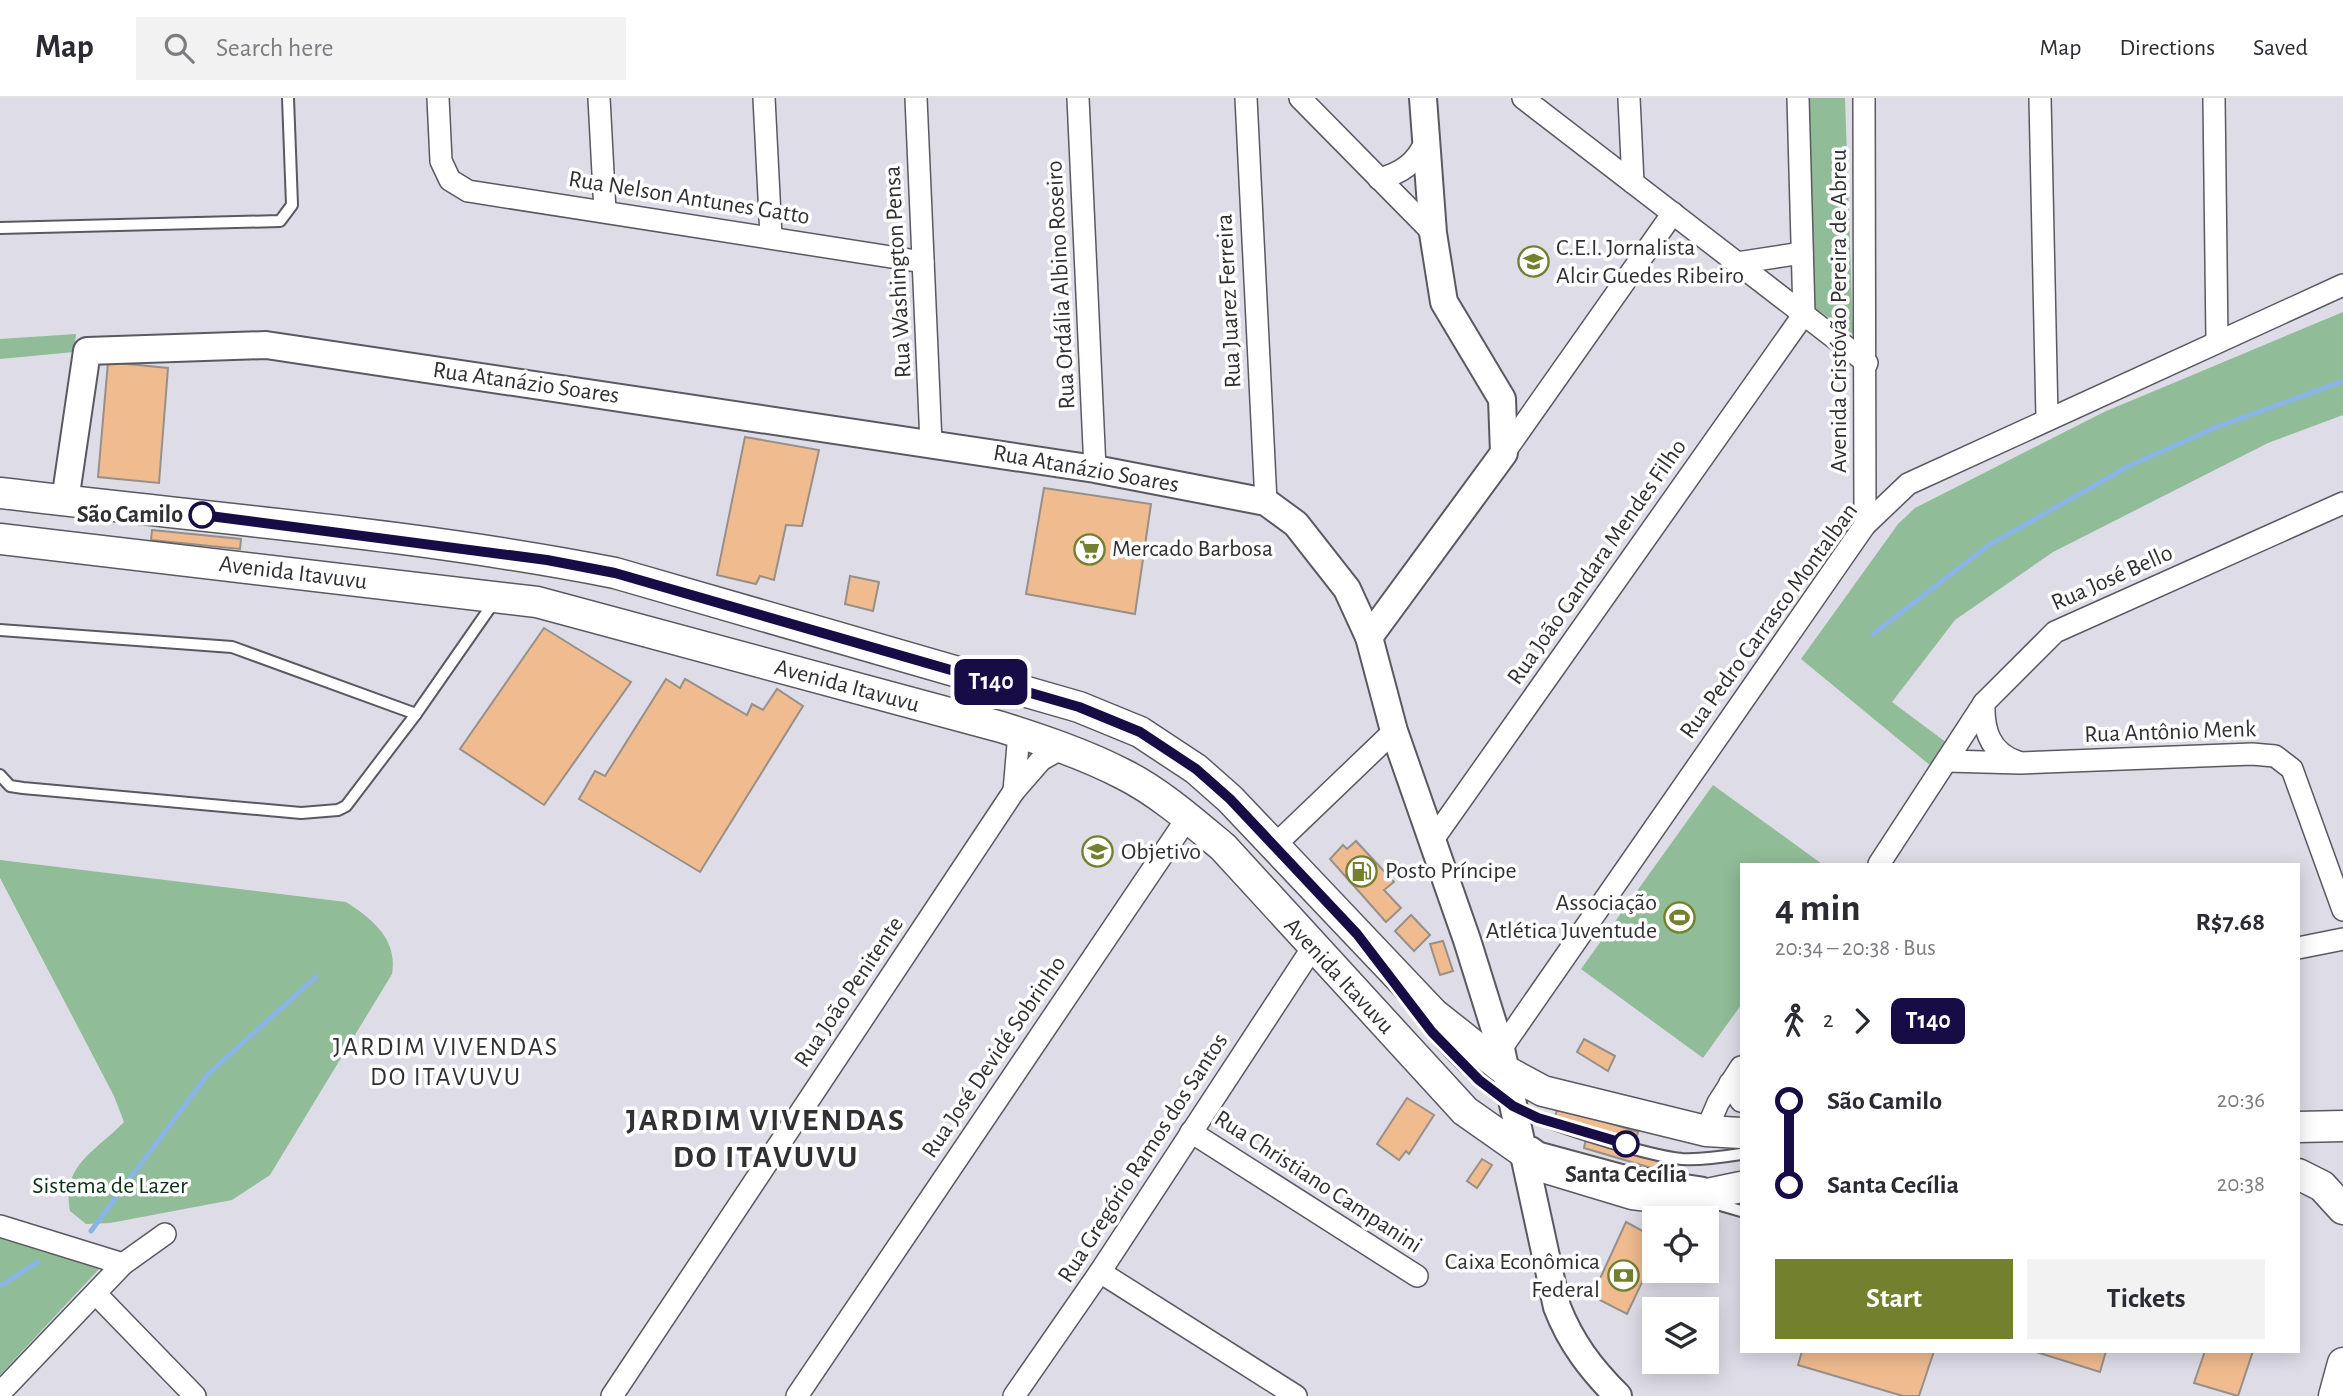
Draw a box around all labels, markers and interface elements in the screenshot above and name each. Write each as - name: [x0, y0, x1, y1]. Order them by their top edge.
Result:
- search box: [136, 17, 626, 80]
- icon: search: [160, 29, 198, 67]
- text: Map: [35, 31, 94, 64]
- text: Search here: [216, 35, 334, 61]
- text: Map: [2039, 36, 2081, 60]
- text: Directions: [2119, 36, 2215, 60]
- text: Saved: [2253, 36, 2308, 60]
- street label: Avenida Cristóvão Pereira de Abreu: [1827, 149, 1851, 473]
- street label: Rua Ordália Albino Roseiro: [1043, 160, 1079, 410]
- street label: Rua Washington Pensa: [880, 165, 916, 379]
- street label: Rua Nelson Antunes Gatto: [567, 167, 811, 229]
- street label: Rua Juarez Ferreira: [1212, 213, 1246, 389]
- place label: C.E.I. Jornalista Alcir Guedes Ribeiro: [1556, 236, 1744, 288]
- school or university icon: C.E.I. Jornalista Alcir Guedes Ribeiro: [1516, 245, 1550, 279]
- street label: Rua Atanázio Soares: [431, 358, 621, 408]
- street label: Rua João Gandara Mendes Filho: [1503, 435, 1691, 689]
- street label: Rua Atanázio Soares: [991, 441, 1181, 497]
- street label: Rua Pedro Carrasco Montalban: [1676, 499, 1862, 743]
- marker: São Camilo: [189, 502, 215, 528]
- place label: São Camilo: [77, 503, 183, 527]
- supermarket icon: Mercado Barbosa: [1072, 532, 1106, 566]
- place label: Mercado Barbosa: [1112, 537, 1273, 561]
- street label: Rua José Bello: [2048, 541, 2176, 615]
- street label: Avenida Itavuvu: [218, 552, 368, 594]
- street label: Avenida Itavuvu: [772, 655, 922, 717]
- line badge: T140: [942, 659, 1040, 705]
- text: T140: [968, 670, 1014, 694]
- street label: Rua Antônio Menk: [2084, 717, 2256, 747]
- school or university icon: Objetivo: [1081, 835, 1115, 869]
- place label: Objetivo: [1121, 840, 1201, 864]
- fuel station icon: Posto Príncipe: [1345, 854, 1379, 888]
- place label: Posto Príncipe: [1385, 859, 1517, 883]
- text: 4 min: [1775, 890, 1861, 928]
- place label: Associação Atlética Juventude: [1486, 891, 1657, 943]
- sports icon: Associação Atlética Juventude: [1663, 900, 1697, 934]
- text: R$7.68: [2195, 909, 2265, 935]
- street label: Rua João Penitente: [790, 913, 908, 1071]
- street label: Avenida Itavuvu: [1279, 913, 1399, 1039]
- text: 20:34 – 20:38 · Bus: [1775, 937, 1936, 960]
- street label: Rua José Devidé Sobrinho: [918, 952, 1070, 1162]
- icon: walk: [1775, 1002, 1813, 1040]
- icon: forward: [1843, 1002, 1881, 1040]
- text: 2: [1823, 1009, 1833, 1032]
- text: T140: [1905, 1009, 1951, 1033]
- street label: Rua Gregório Ramos dos Santos: [1053, 1029, 1233, 1287]
- district label: JARDIM VIVENDAS DO ITAVUVU: [333, 1034, 559, 1090]
- text: São Camilo: [1827, 1088, 1942, 1114]
- text: 20:36: [2217, 1089, 2265, 1112]
- district label: JARDIM VIVENDAS DO ITAVUVU: [626, 1104, 906, 1173]
- street label: Rua Christiano Campanini: [1210, 1106, 1426, 1258]
- marker: Santa Cecília: [1613, 1131, 1639, 1157]
- place label: Santa Cecília: [1565, 1163, 1687, 1187]
- text: Santa Cecília: [1827, 1172, 1959, 1198]
- text: 20:38: [2217, 1173, 2265, 1196]
- park label: Sistema de Lazer: [32, 1174, 188, 1198]
- map controls: [1642, 1206, 1719, 1374]
- button: locate: [1642, 1206, 1719, 1283]
- place label: Caixa Econômica Federal: [1445, 1250, 1600, 1302]
- bank icon: Caixa Econômica Federal: [1606, 1259, 1640, 1293]
- button: Start: [1775, 1259, 2013, 1339]
- button: Tickets: [2027, 1259, 2265, 1339]
- button: layers: [1642, 1297, 1719, 1374]

